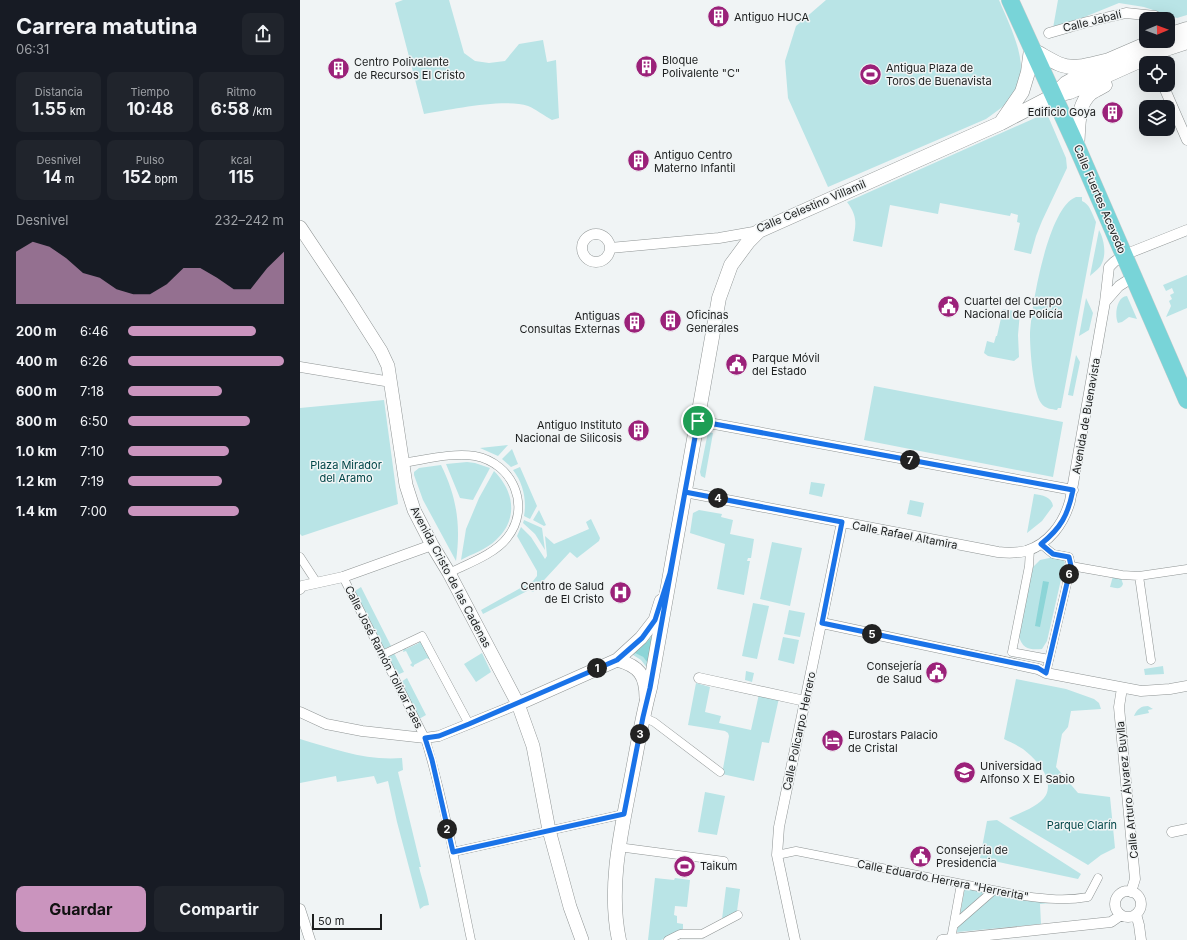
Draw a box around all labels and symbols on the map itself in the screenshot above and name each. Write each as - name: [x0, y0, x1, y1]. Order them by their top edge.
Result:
- building icon: Antiguo HUCA: [706, 4, 732, 30]
- street label: Calle Jabalí: [1061, 7, 1123, 35]
- place label: Antiguo HUCA: [734, 10, 809, 24]
- north arrow: [1139, 12, 1175, 48]
- building icon: Bloque Polivalente "C": [634, 53, 660, 79]
- place label: Bloque Polivalente "C": [662, 53, 740, 80]
- building icon: Centro Polivalente de Recursos El Cristo: [326, 55, 352, 81]
- place label: Centro Polivalente de Recursos El Cristo: [354, 55, 465, 82]
- sports icon: Antigua Plaza de Toros de Buenavista: [857, 61, 883, 87]
- place label: Antigua Plaza de Toros de Buenavista: [886, 61, 992, 88]
- building icon: Edificio Goya: [1099, 99, 1125, 125]
- place label: Edificio Goya: [1028, 105, 1096, 119]
- street label: Calle Fuertes Acevedo: [1071, 142, 1129, 256]
- building icon: Antiguo Centro Materno Infantil: [625, 148, 651, 174]
- place label: Antiguo Centro Materno Infantil: [654, 148, 735, 175]
- street label: Calle Celestino Villamil: [754, 177, 868, 235]
- public building icon: Cuartel del Cuerpo Nacional de Policía: [936, 294, 962, 320]
- place label: Cuartel del Cuerpo Nacional de Policía: [964, 294, 1063, 321]
- building icon: Oficinas Generales: [657, 308, 683, 334]
- place label: Oficinas Generales: [686, 308, 739, 335]
- place label: Antiguas Consultas Externas: [519, 309, 620, 336]
- building icon: Antiguas Consultas Externas: [622, 309, 648, 335]
- public building icon: Parque Móvil del Estado: [723, 351, 749, 377]
- place label: Parque Móvil del Estado: [752, 351, 820, 378]
- street label: Avenida de Buenavista: [1069, 357, 1103, 475]
- pin: [681, 404, 715, 438]
- place label: Antiguo Instituto Nacional de Silicosis: [515, 418, 622, 445]
- building icon: Antiguo Instituto Nacional de Silicosis: [625, 418, 651, 444]
- pin: 7: [900, 450, 920, 470]
- park label: Plaza Mirador del Aramo: [310, 458, 382, 485]
- pin: 4: [708, 488, 728, 508]
- street label: Avenida Cristo de las Cadenas: [408, 504, 494, 650]
- street label: Calle Rafael Altamira: [851, 518, 959, 552]
- pin: 6: [1059, 564, 1079, 584]
- place label: Centro de Salud de El Cristo: [520, 579, 604, 606]
- hospital icon: Centro de Salud de El Cristo: [607, 579, 633, 605]
- street label: Calle José Ramón Tolívar Faes: [342, 583, 426, 731]
- pin: 5: [862, 624, 882, 644]
- pin: 1: [587, 658, 607, 678]
- place label: Consejería de Salud: [866, 659, 922, 686]
- public building icon: Consejería de Salud: [924, 659, 950, 685]
- street label: Calle Policarpo Herrero: [780, 670, 819, 792]
- street label: Calle Arturo Álvarez Buylla: [1113, 721, 1141, 859]
- pin: 3: [630, 724, 650, 744]
- hotel icon: Eurostars Palacio de Cristal: [820, 728, 846, 754]
- place label: Eurostars Palacio de Cristal: [848, 728, 938, 755]
- school or university icon: Universidad Alfonso X El Sabio: [951, 759, 977, 785]
- place label: Universidad Alfonso X El Sabio: [980, 759, 1075, 786]
- park label: Parque Clarín: [1047, 818, 1117, 832]
- pin: 2: [437, 819, 457, 839]
- public building icon: Consejería de Presidencia: [907, 843, 933, 869]
- place label: Consejería de Presidencia: [936, 843, 1008, 870]
- sports icon: Taikum: [672, 853, 698, 879]
- street label: Calle Eduardo Herrera "Herrerita": [856, 856, 1030, 904]
- place label: Taikum: [700, 859, 737, 873]
- scale bar: [312, 912, 382, 931]

